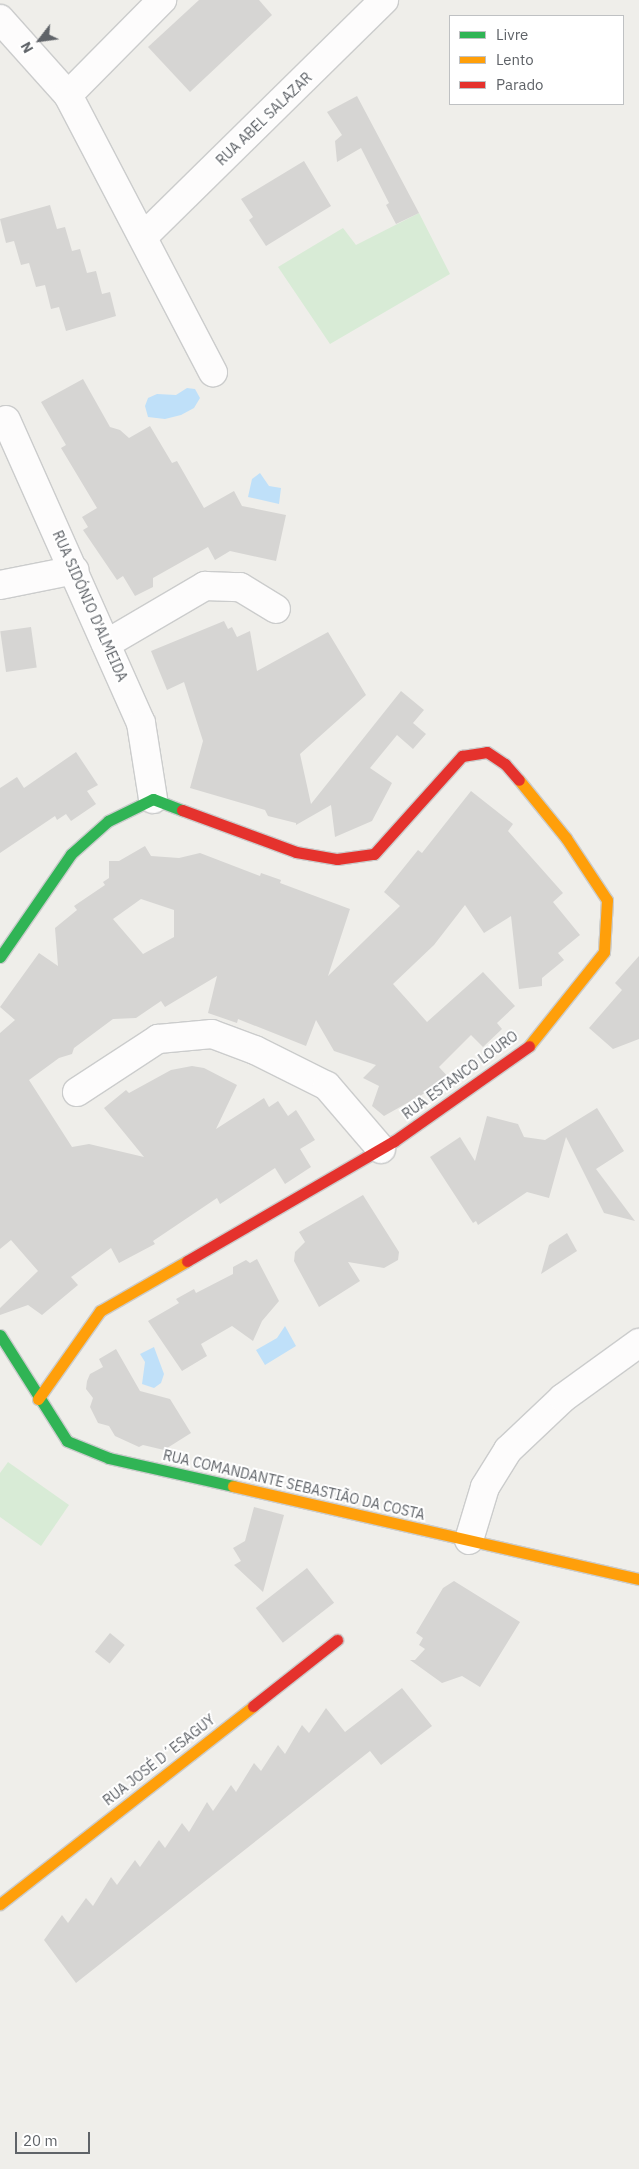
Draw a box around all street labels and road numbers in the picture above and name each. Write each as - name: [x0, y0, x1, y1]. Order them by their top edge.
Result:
- street label: RUA ABEL SALAZAR: [213, 69, 315, 169]
- street label: RUA SIDÓNIO D'ALMEIDA: [49, 528, 131, 684]
- street label: RUA ESTANCO LOURO: [399, 1027, 521, 1123]
- street label: RUA COMANDANTE SEBASTIÃO DA COSTA: [161, 1447, 427, 1523]
- street label: RUA JOSÉ D´ESAGUY: [100, 1711, 218, 1809]

